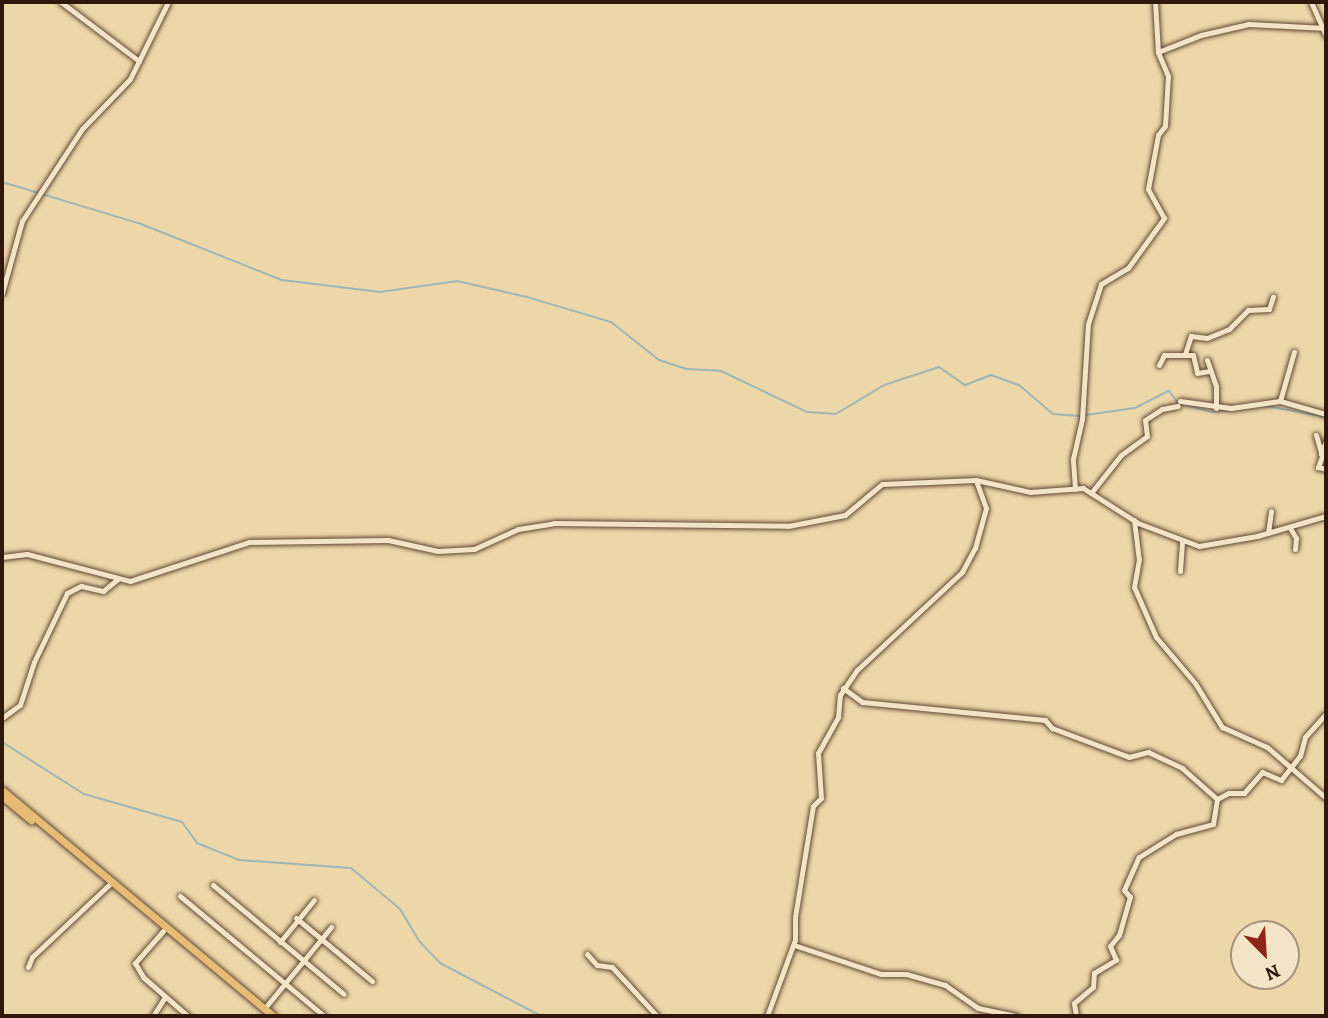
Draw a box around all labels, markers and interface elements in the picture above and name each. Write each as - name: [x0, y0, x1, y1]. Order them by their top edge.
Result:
- north arrow: [1230, 920, 1300, 990]
- text: N: [1261, 958, 1284, 987]

